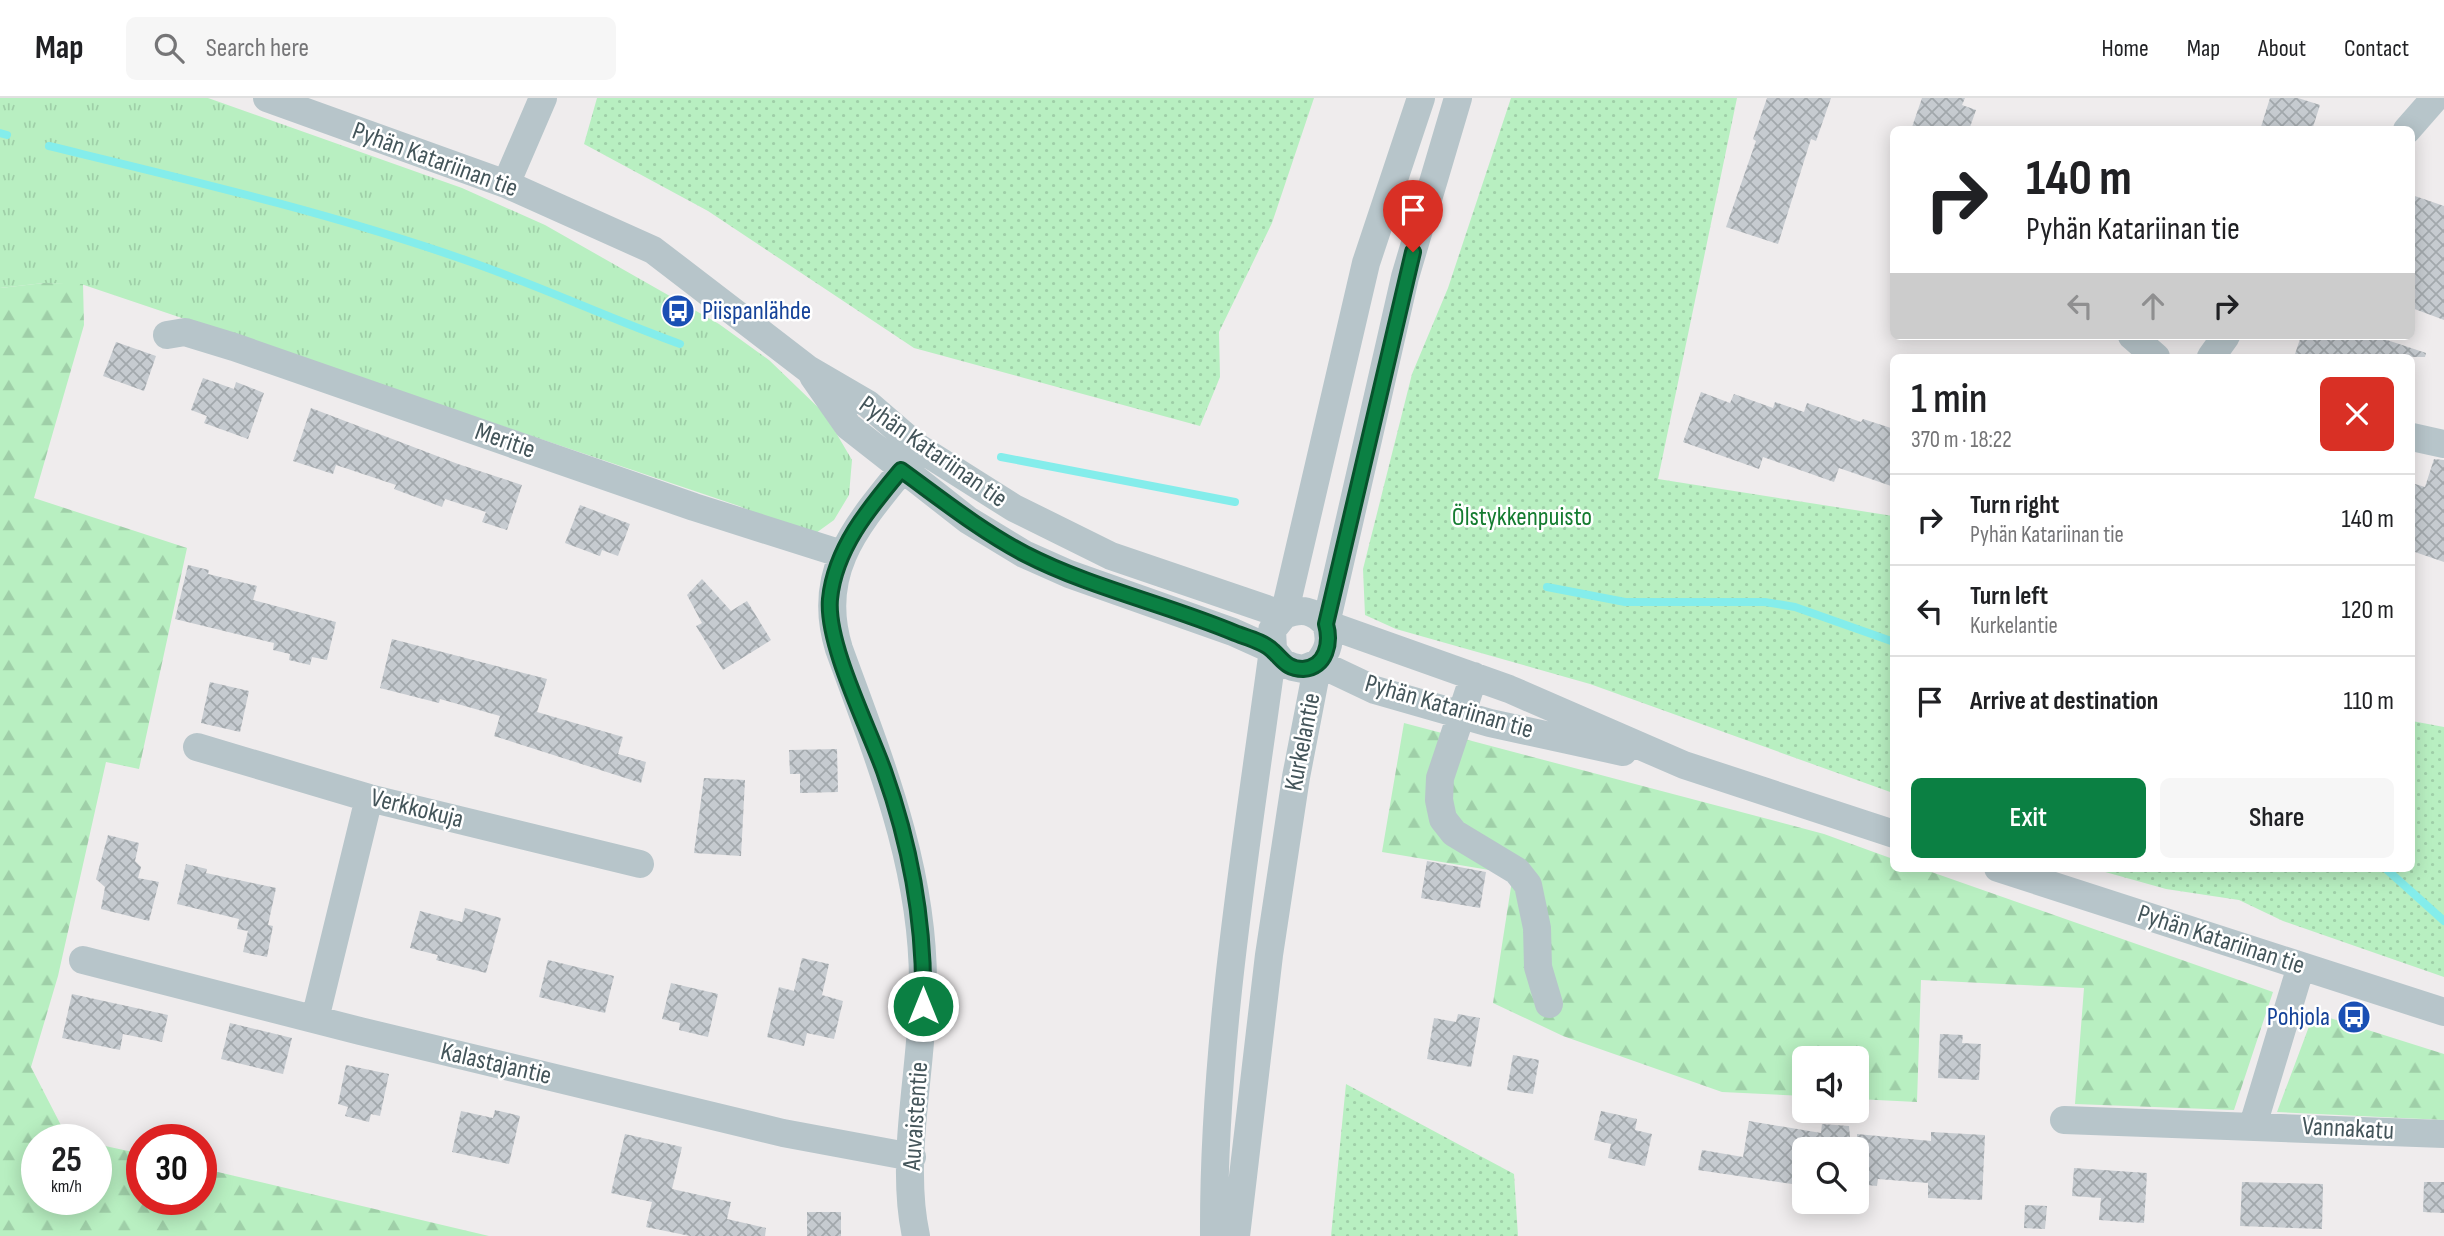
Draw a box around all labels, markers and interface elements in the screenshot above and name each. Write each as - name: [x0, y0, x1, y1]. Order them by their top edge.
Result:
- search box: [126, 17, 616, 80]
- text: Map: [35, 28, 84, 68]
- icon: search: [150, 29, 188, 67]
- text: Search here: [206, 33, 309, 64]
- text: Home: [2101, 34, 2149, 63]
- text: Map: [2187, 34, 2220, 63]
- text: About: [2258, 34, 2306, 63]
- text: Contact: [2344, 34, 2409, 63]
- street label: Pyhän Katariinan tie: [348, 116, 522, 204]
- text: 140 m: [2026, 150, 2132, 209]
- icon: right: [1911, 154, 2002, 245]
- pin: [1383, 180, 1443, 252]
- icon: arrive: [1394, 191, 1432, 229]
- text: Pyhän Katariinan tie: [2026, 210, 2240, 249]
- icon: left: [2061, 287, 2099, 325]
- icon: ahead: [2134, 287, 2172, 325]
- icon: right: [2207, 287, 2245, 325]
- bus stop icon: Piispanlähde: [659, 292, 697, 330]
- place label: Piispanlähde: [702, 296, 811, 327]
- text: 1 min: [1911, 374, 1987, 425]
- button: close: [2320, 377, 2394, 451]
- street label: Pyhän Katariinan tie: [853, 389, 1013, 515]
- street label: Meritie: [471, 416, 539, 466]
- text: 370 m · 18:22: [1911, 426, 2012, 454]
- text: Turn right: [1970, 490, 2059, 521]
- icon: right: [1911, 501, 1949, 539]
- park label: Ölstykkenpuisto: [1452, 502, 1592, 533]
- text: 140 m: [2342, 504, 2394, 535]
- text: Pyhän Katariinan tie: [1970, 521, 2124, 549]
- text: Turn left: [1970, 581, 2048, 612]
- icon: left: [1911, 592, 1949, 630]
- text: 120 m: [2341, 595, 2394, 626]
- text: Kurkelantie: [1970, 612, 2058, 640]
- street label: Pyhän Katariinan tie: [1361, 668, 1537, 746]
- icon: arrive: [1911, 683, 1949, 721]
- text: Arrive at destination: [1970, 686, 2158, 717]
- text: 110 m: [2343, 686, 2394, 717]
- street label: Kurkelantie: [1278, 690, 1328, 794]
- button: Exit: [1911, 778, 2146, 858]
- button: Share: [2160, 778, 2394, 858]
- street label: Verkkokuja: [367, 783, 467, 835]
- street label: Pyhän Katariinan tie: [2134, 898, 2308, 982]
- position arrow: [886, 969, 960, 1043]
- bus stop icon: Pohjola: [2335, 998, 2373, 1036]
- place label: Pohjola: [2267, 1002, 2330, 1033]
- street label: Kalastajantie: [438, 1036, 554, 1092]
- map controls: [1792, 1046, 1869, 1214]
- button: sound: [1792, 1046, 1869, 1123]
- street label: Auvaistentie: [897, 1061, 935, 1172]
- street label: Vannakatu: [2301, 1111, 2395, 1147]
- speed limit sign: 30: [126, 1124, 217, 1215]
- button: search: [1792, 1137, 1869, 1214]
- text: 25: [51, 1139, 82, 1182]
- text: km/h: [51, 1176, 82, 1197]

